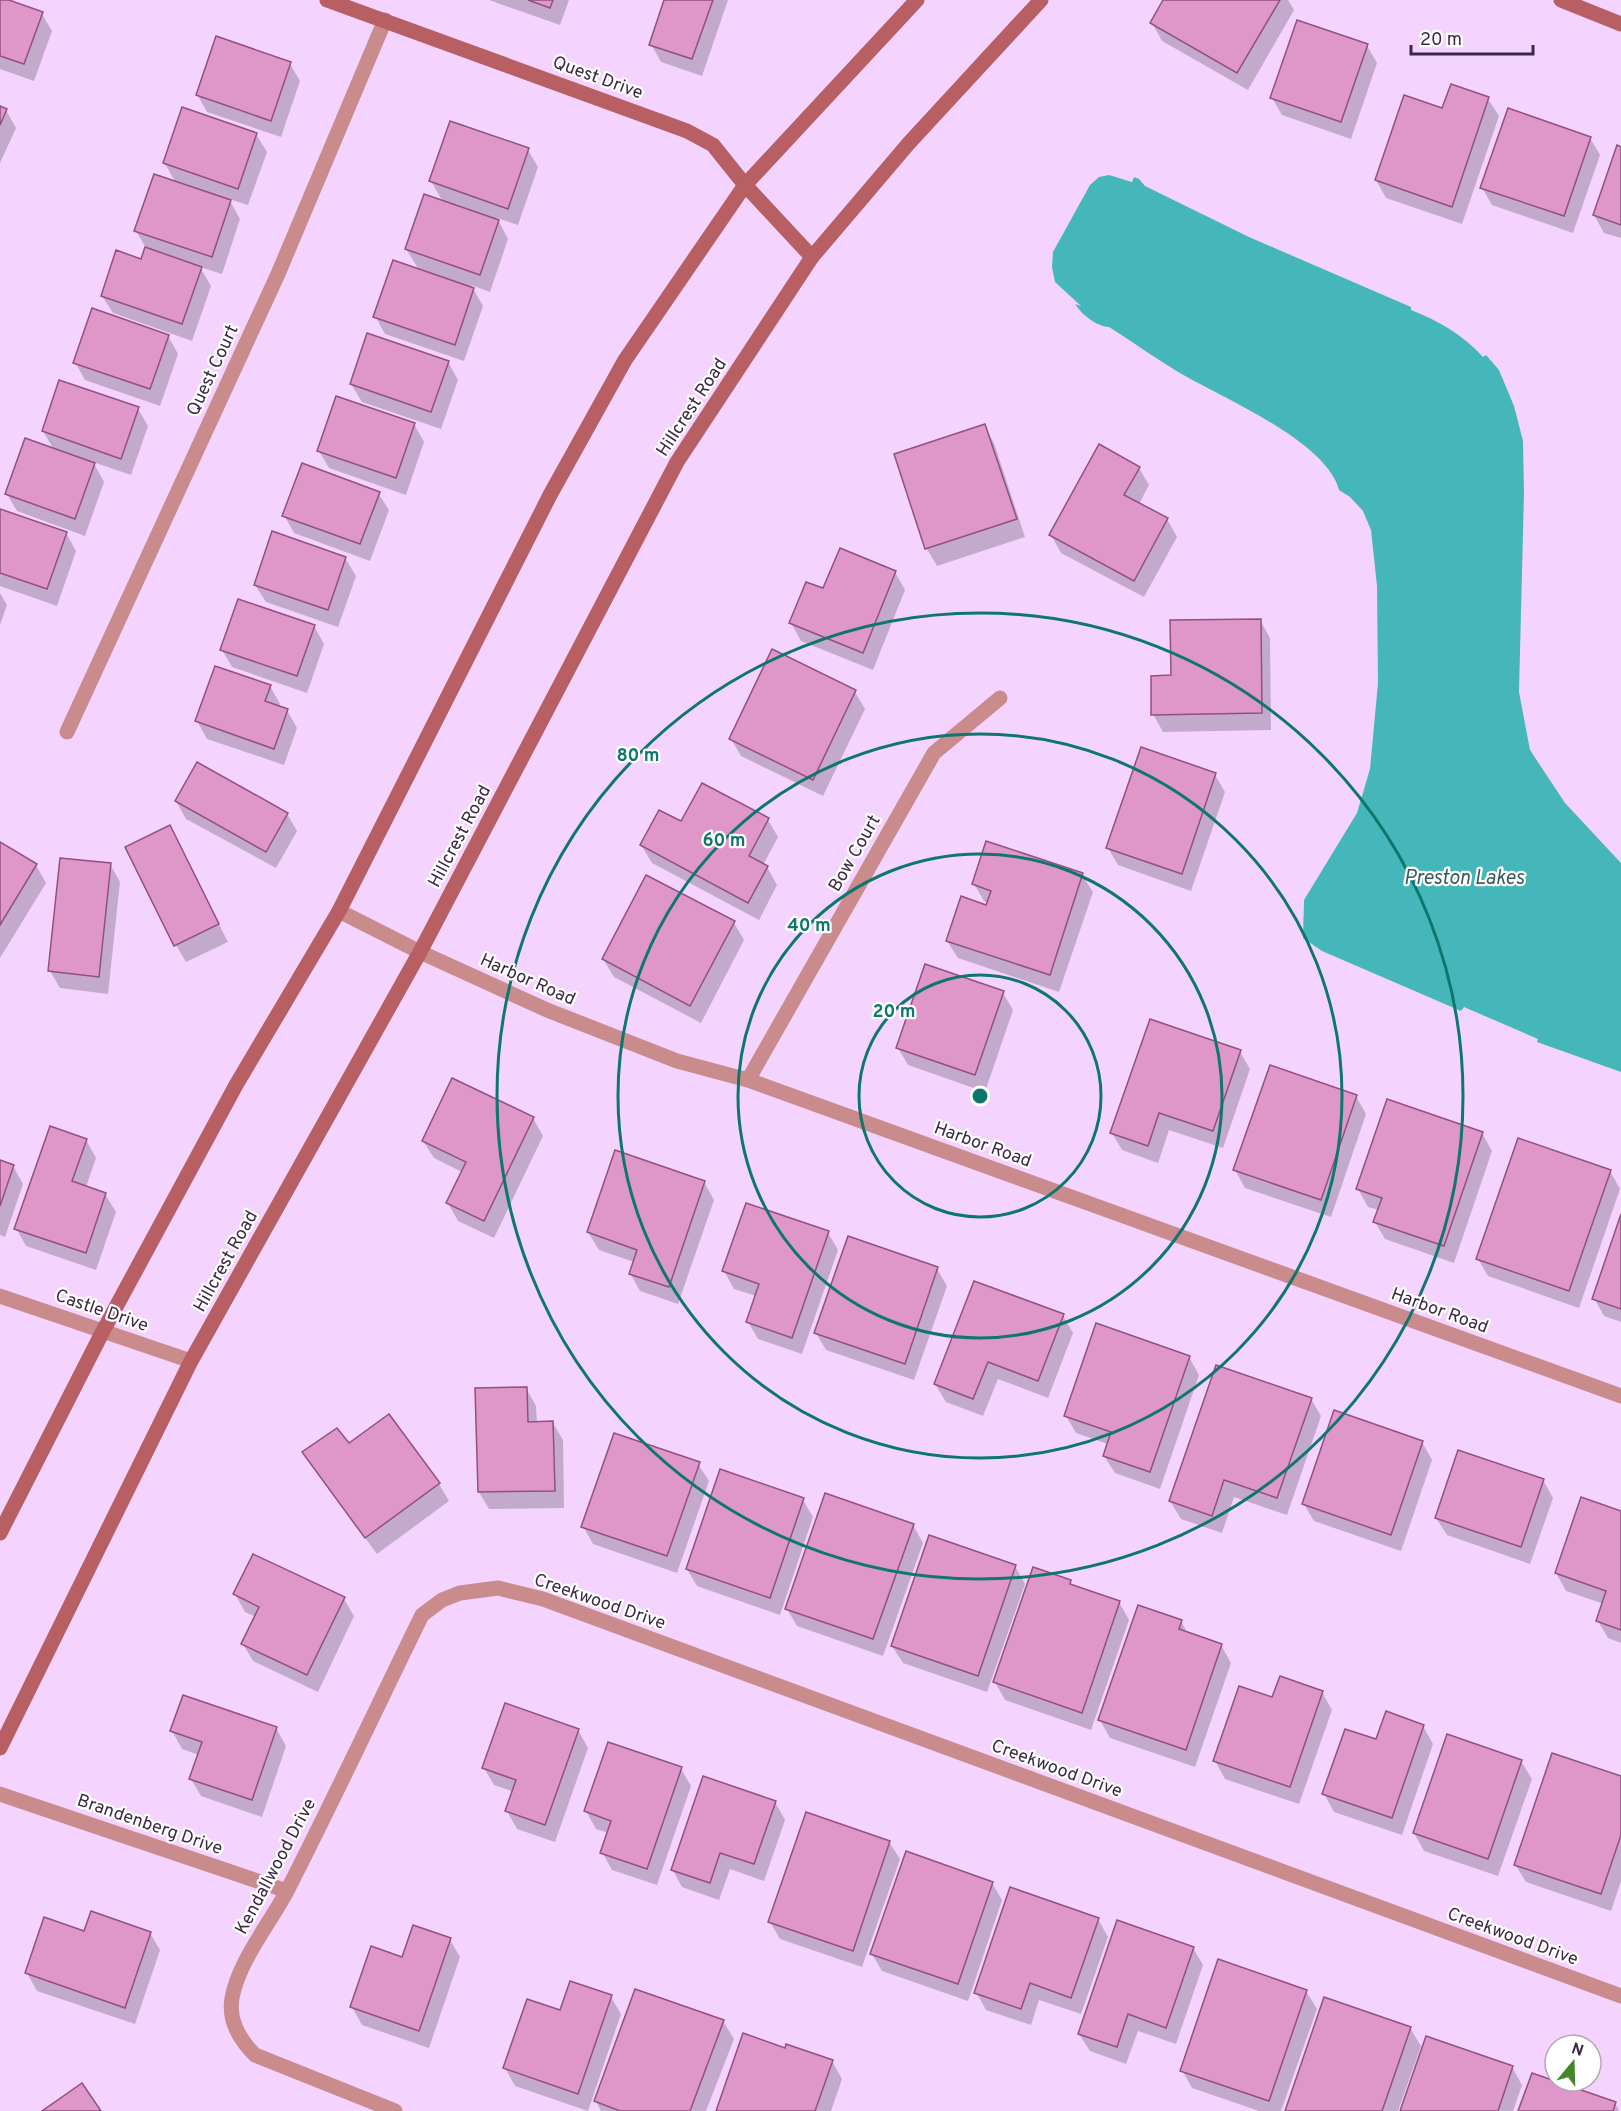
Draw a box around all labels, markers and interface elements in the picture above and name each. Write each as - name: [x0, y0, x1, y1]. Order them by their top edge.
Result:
- scale bar: [1411, 18, 1532, 56]
- text: 20 m: [1420, 29, 1462, 52]
- street label: Quest Drive: [549, 51, 646, 105]
- street label: Quest Court: [182, 321, 245, 420]
- street label: Hillcrest Road: [652, 354, 733, 461]
- text: 80 m: [616, 745, 660, 768]
- street label: Hillcrest Road: [424, 782, 497, 892]
- street label: Bow Court: [824, 811, 887, 896]
- text: 60 m: [702, 830, 746, 853]
- water label: Preston Lakes: [1404, 866, 1525, 892]
- text: 40 m: [787, 915, 831, 938]
- street label: Harbor Road: [476, 949, 579, 1012]
- text: 20 m: [872, 1001, 916, 1024]
- centre of rings: [970, 1086, 990, 1106]
- street label: Harbor Road: [931, 1117, 1034, 1174]
- street label: Hillcrest Road: [189, 1207, 264, 1317]
- street label: Harbor Road: [1388, 1283, 1491, 1340]
- street label: Castle Drive: [52, 1285, 151, 1338]
- street label: Creekwood Drive: [531, 1569, 668, 1636]
- street label: Creekwood Drive: [988, 1735, 1125, 1804]
- street label: Brandenberg Drive: [74, 1790, 225, 1861]
- street label: Kendallwood Drive: [231, 1795, 322, 1939]
- street label: Creekwood Drive: [1444, 1903, 1581, 1972]
- north arrow: [1543, 2033, 1603, 2093]
- text: N: [1569, 2039, 1586, 2062]

